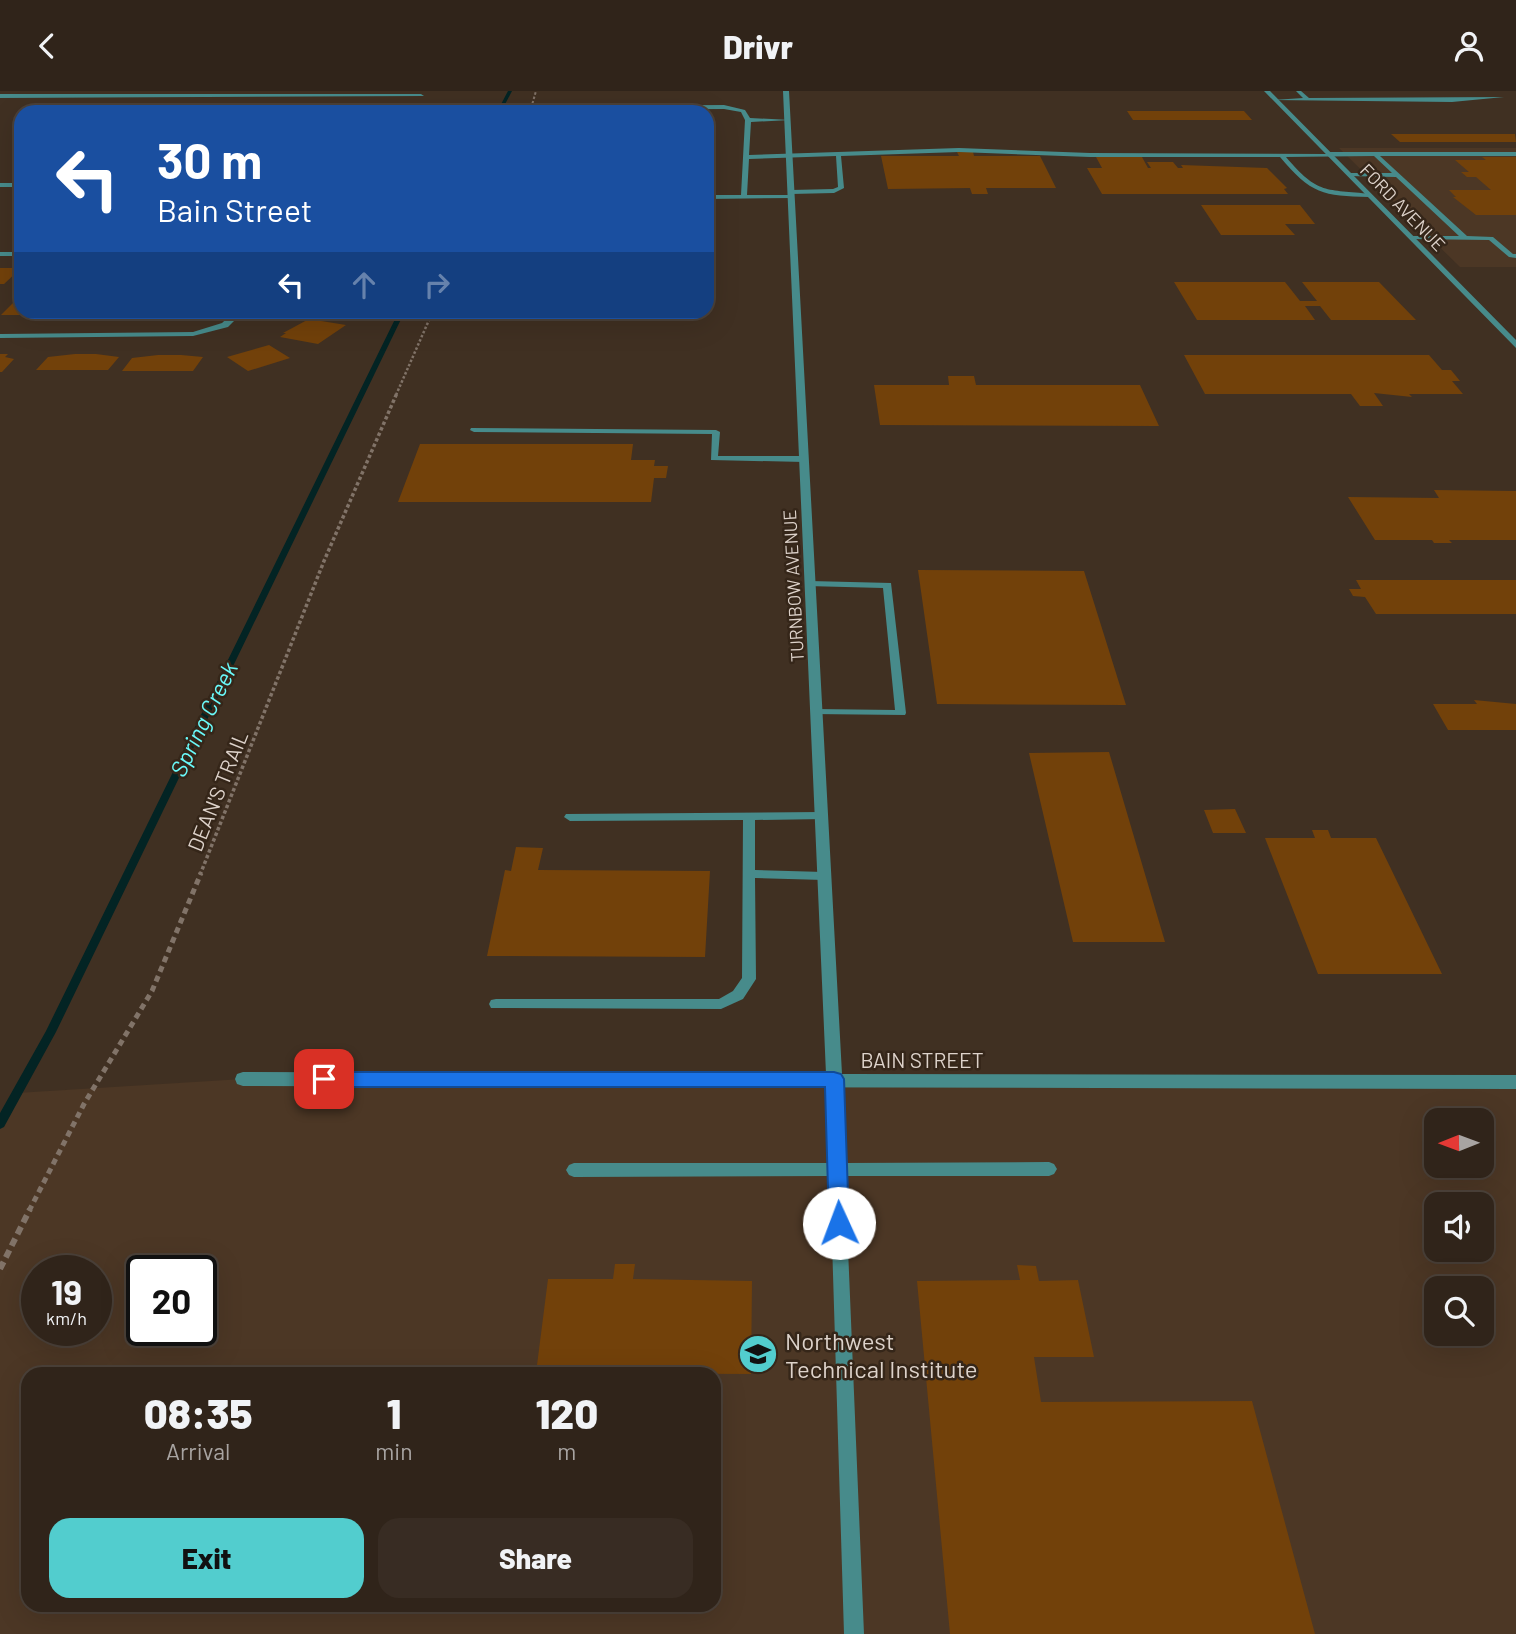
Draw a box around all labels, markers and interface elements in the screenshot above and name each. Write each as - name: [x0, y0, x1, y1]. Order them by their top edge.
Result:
- icon: back: [28, 27, 66, 65]
- text: Drivr: [723, 27, 793, 65]
- icon: person: [1450, 27, 1488, 65]
- text: 30 m: [157, 130, 262, 189]
- icon: left: [42, 133, 133, 224]
- street label: FORD AVENUE: [1356, 159, 1450, 255]
- text: Bain Street: [157, 190, 312, 228]
- icon: left: [272, 266, 310, 304]
- icon: ahead: [345, 266, 383, 304]
- icon: right: [418, 266, 456, 304]
- street label: TURNBOW AVENUE: [778, 509, 808, 663]
- water label: Spring Creek: [163, 657, 243, 781]
- street label: DEAN'S TRAIL: [182, 727, 253, 855]
- street label: BAIN STREET: [860, 1047, 984, 1072]
- pin: [294, 1049, 354, 1109]
- icon: arrive: [305, 1060, 343, 1098]
- north arrow: [1424, 1108, 1494, 1178]
- map controls: [1424, 1108, 1494, 1346]
- position arrow: [802, 1186, 876, 1260]
- button: sound: [1424, 1192, 1494, 1262]
- speed limit sign: 20: [126, 1255, 217, 1346]
- text: 19: [51, 1270, 82, 1312]
- button: search: [1424, 1276, 1494, 1346]
- text: km/h: [46, 1307, 87, 1329]
- place label: Northwest Technical Institute: [785, 1326, 978, 1383]
- school or university icon: Northwest Technical Institute: [737, 1333, 779, 1375]
- text: 08:35: [144, 1387, 253, 1437]
- text: 1: [387, 1387, 401, 1437]
- text: 120: [535, 1387, 598, 1437]
- text: Arrival: [166, 1437, 230, 1465]
- text: min: [375, 1437, 413, 1465]
- text: m: [557, 1437, 576, 1465]
- button: Exit: [49, 1518, 364, 1598]
- button: Share: [378, 1518, 693, 1598]

